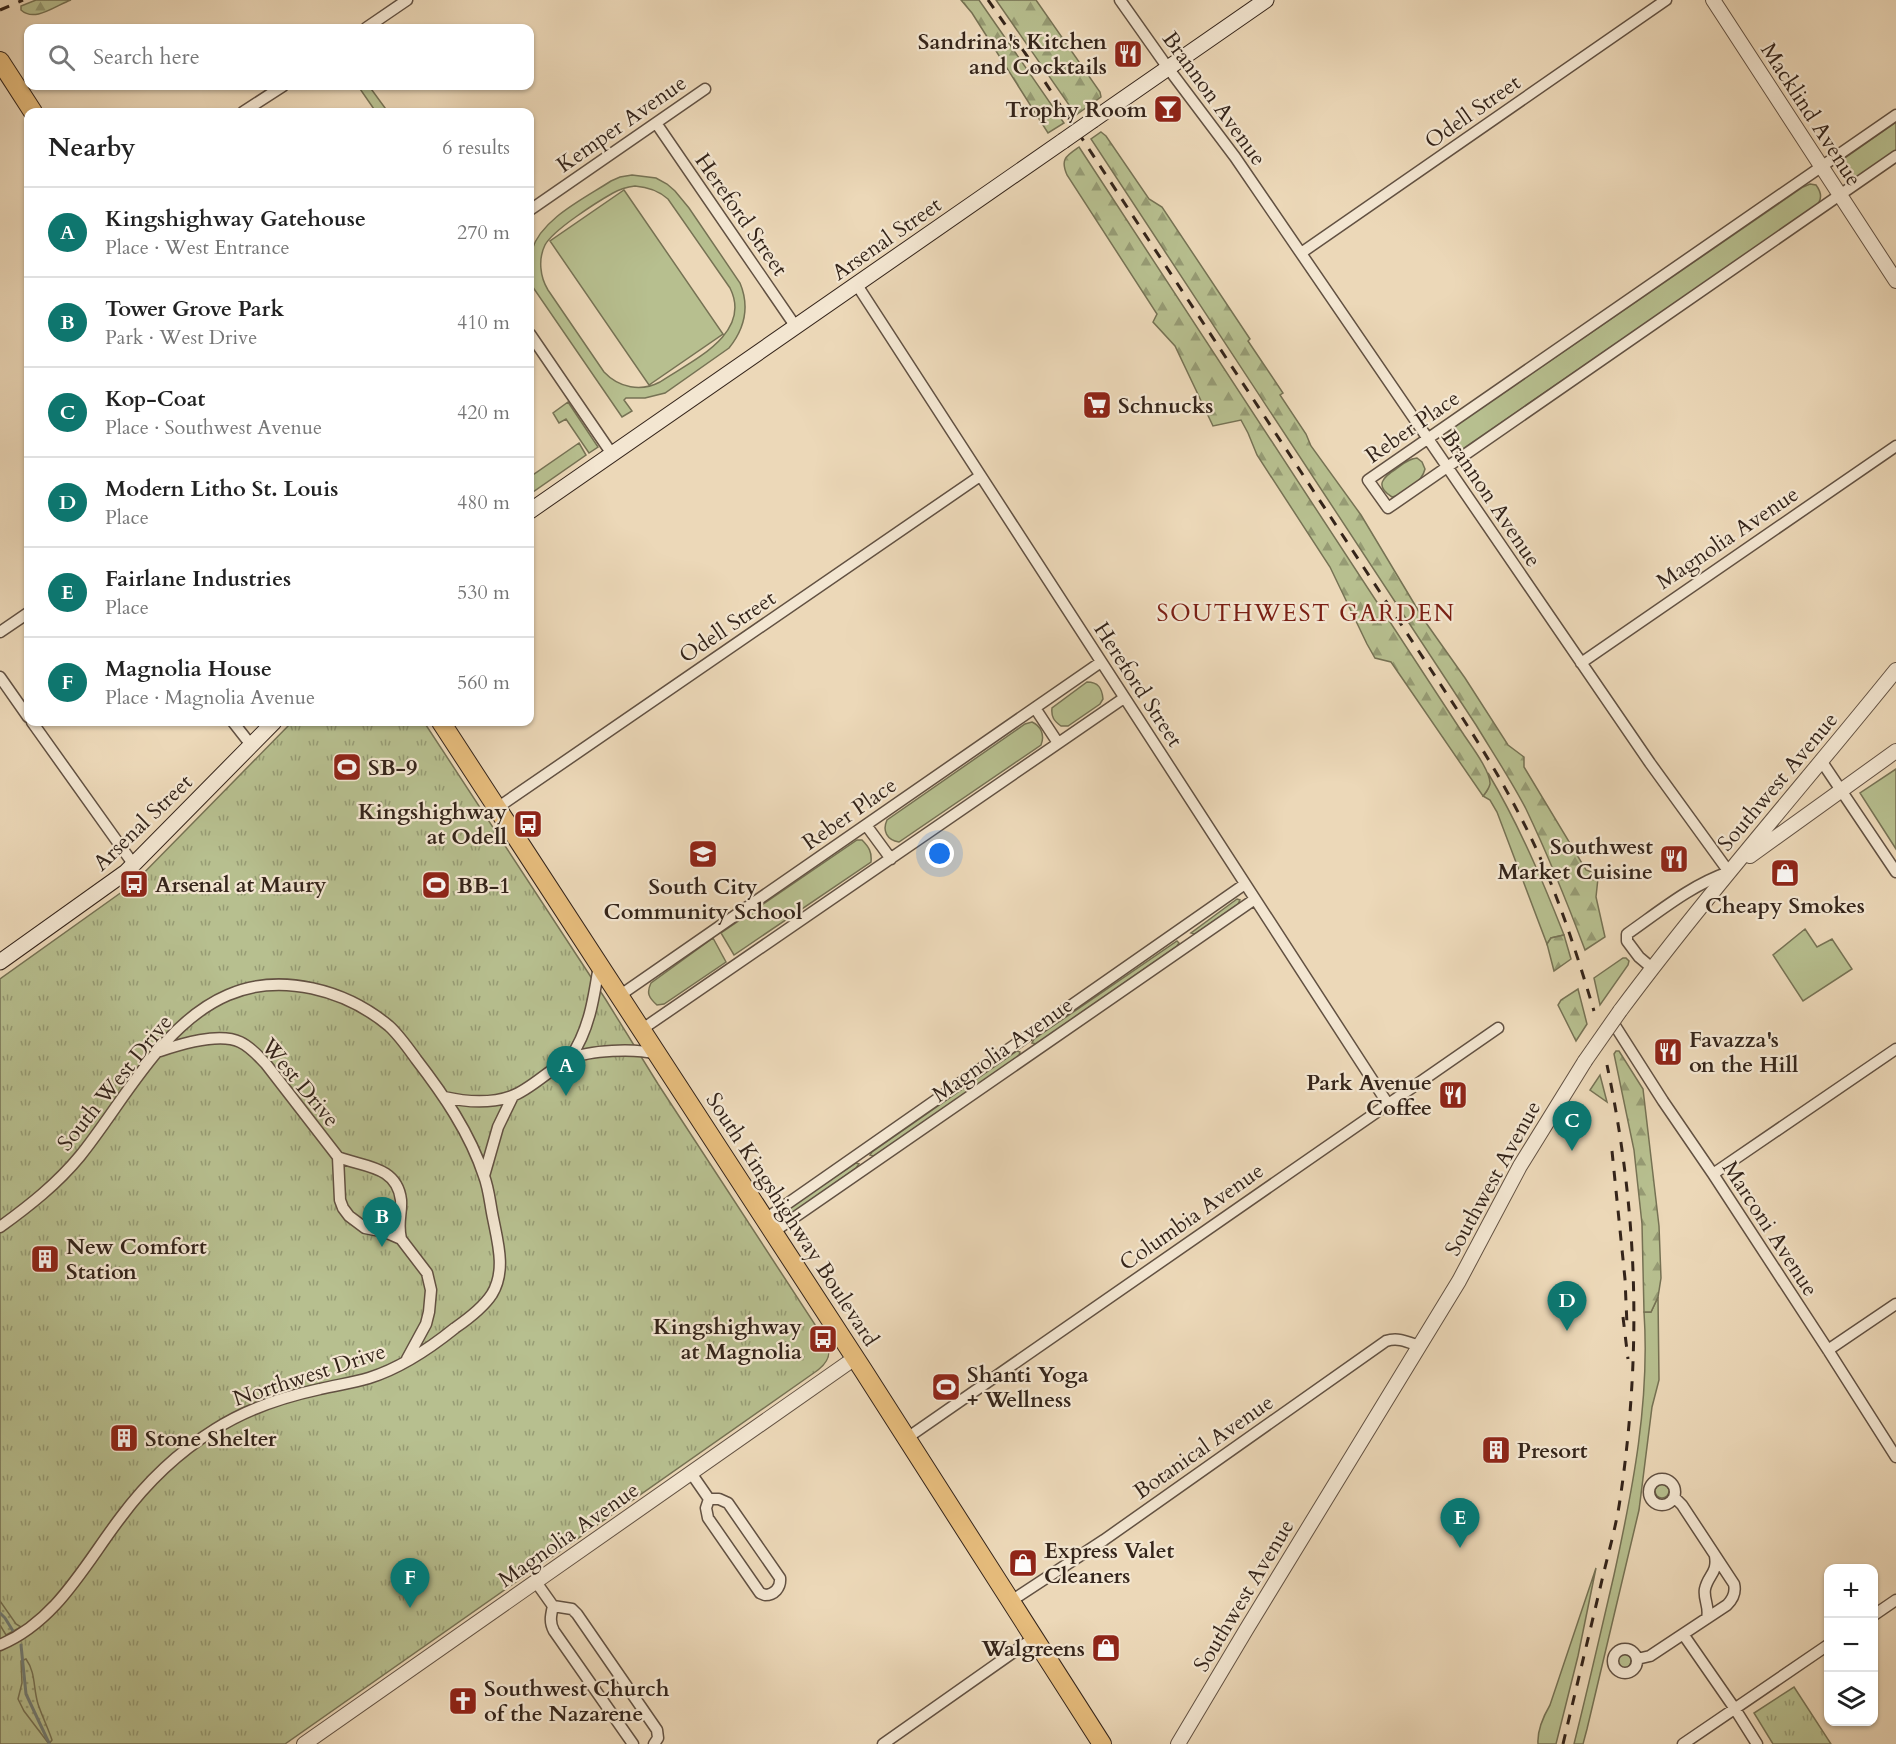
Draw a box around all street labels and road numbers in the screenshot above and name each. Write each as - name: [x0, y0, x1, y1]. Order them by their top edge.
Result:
- street label: Brannon Avenue: [1155, 25, 1273, 172]
- street label: Macklind Avenue: [1754, 37, 1869, 192]
- street label: Kemper Avenue: [551, 68, 692, 180]
- street label: Odell Street: [1419, 68, 1527, 156]
- street label: Hereford Street: [688, 147, 795, 282]
- street label: Arsenal Street: [826, 190, 947, 288]
- street label: Reber Place: [1359, 383, 1466, 470]
- street label: Brannon Avenue: [1434, 424, 1548, 573]
- street label: Magnolia Avenue: [1651, 479, 1805, 597]
- street label: Odell Street: [673, 583, 782, 670]
- street label: Hereford Street: [1086, 616, 1190, 753]
- street label: Southwest Avenue: [1711, 706, 1845, 858]
- street label: Arsenal Street: [86, 768, 199, 878]
- street label: Reber Place: [796, 770, 903, 857]
- street label: Magnolia Avenue: [926, 990, 1079, 1110]
- street label: South West Drive: [50, 1008, 179, 1157]
- street label: West Drive: [253, 1031, 346, 1134]
- street label: South Kingshighway Boulevard: [699, 1087, 886, 1352]
- street label: Southwest Avenue: [1438, 1095, 1548, 1262]
- street label: Marconi Avenue: [1715, 1155, 1825, 1302]
- street label: Columbia Avenue: [1113, 1156, 1270, 1278]
- street label: Northwest Drive: [229, 1336, 389, 1414]
- street label: Botanical Avenue: [1128, 1387, 1280, 1506]
- street label: Magnolia Avenue: [492, 1475, 645, 1595]
- street label: Southwest Avenue: [1186, 1514, 1301, 1677]

